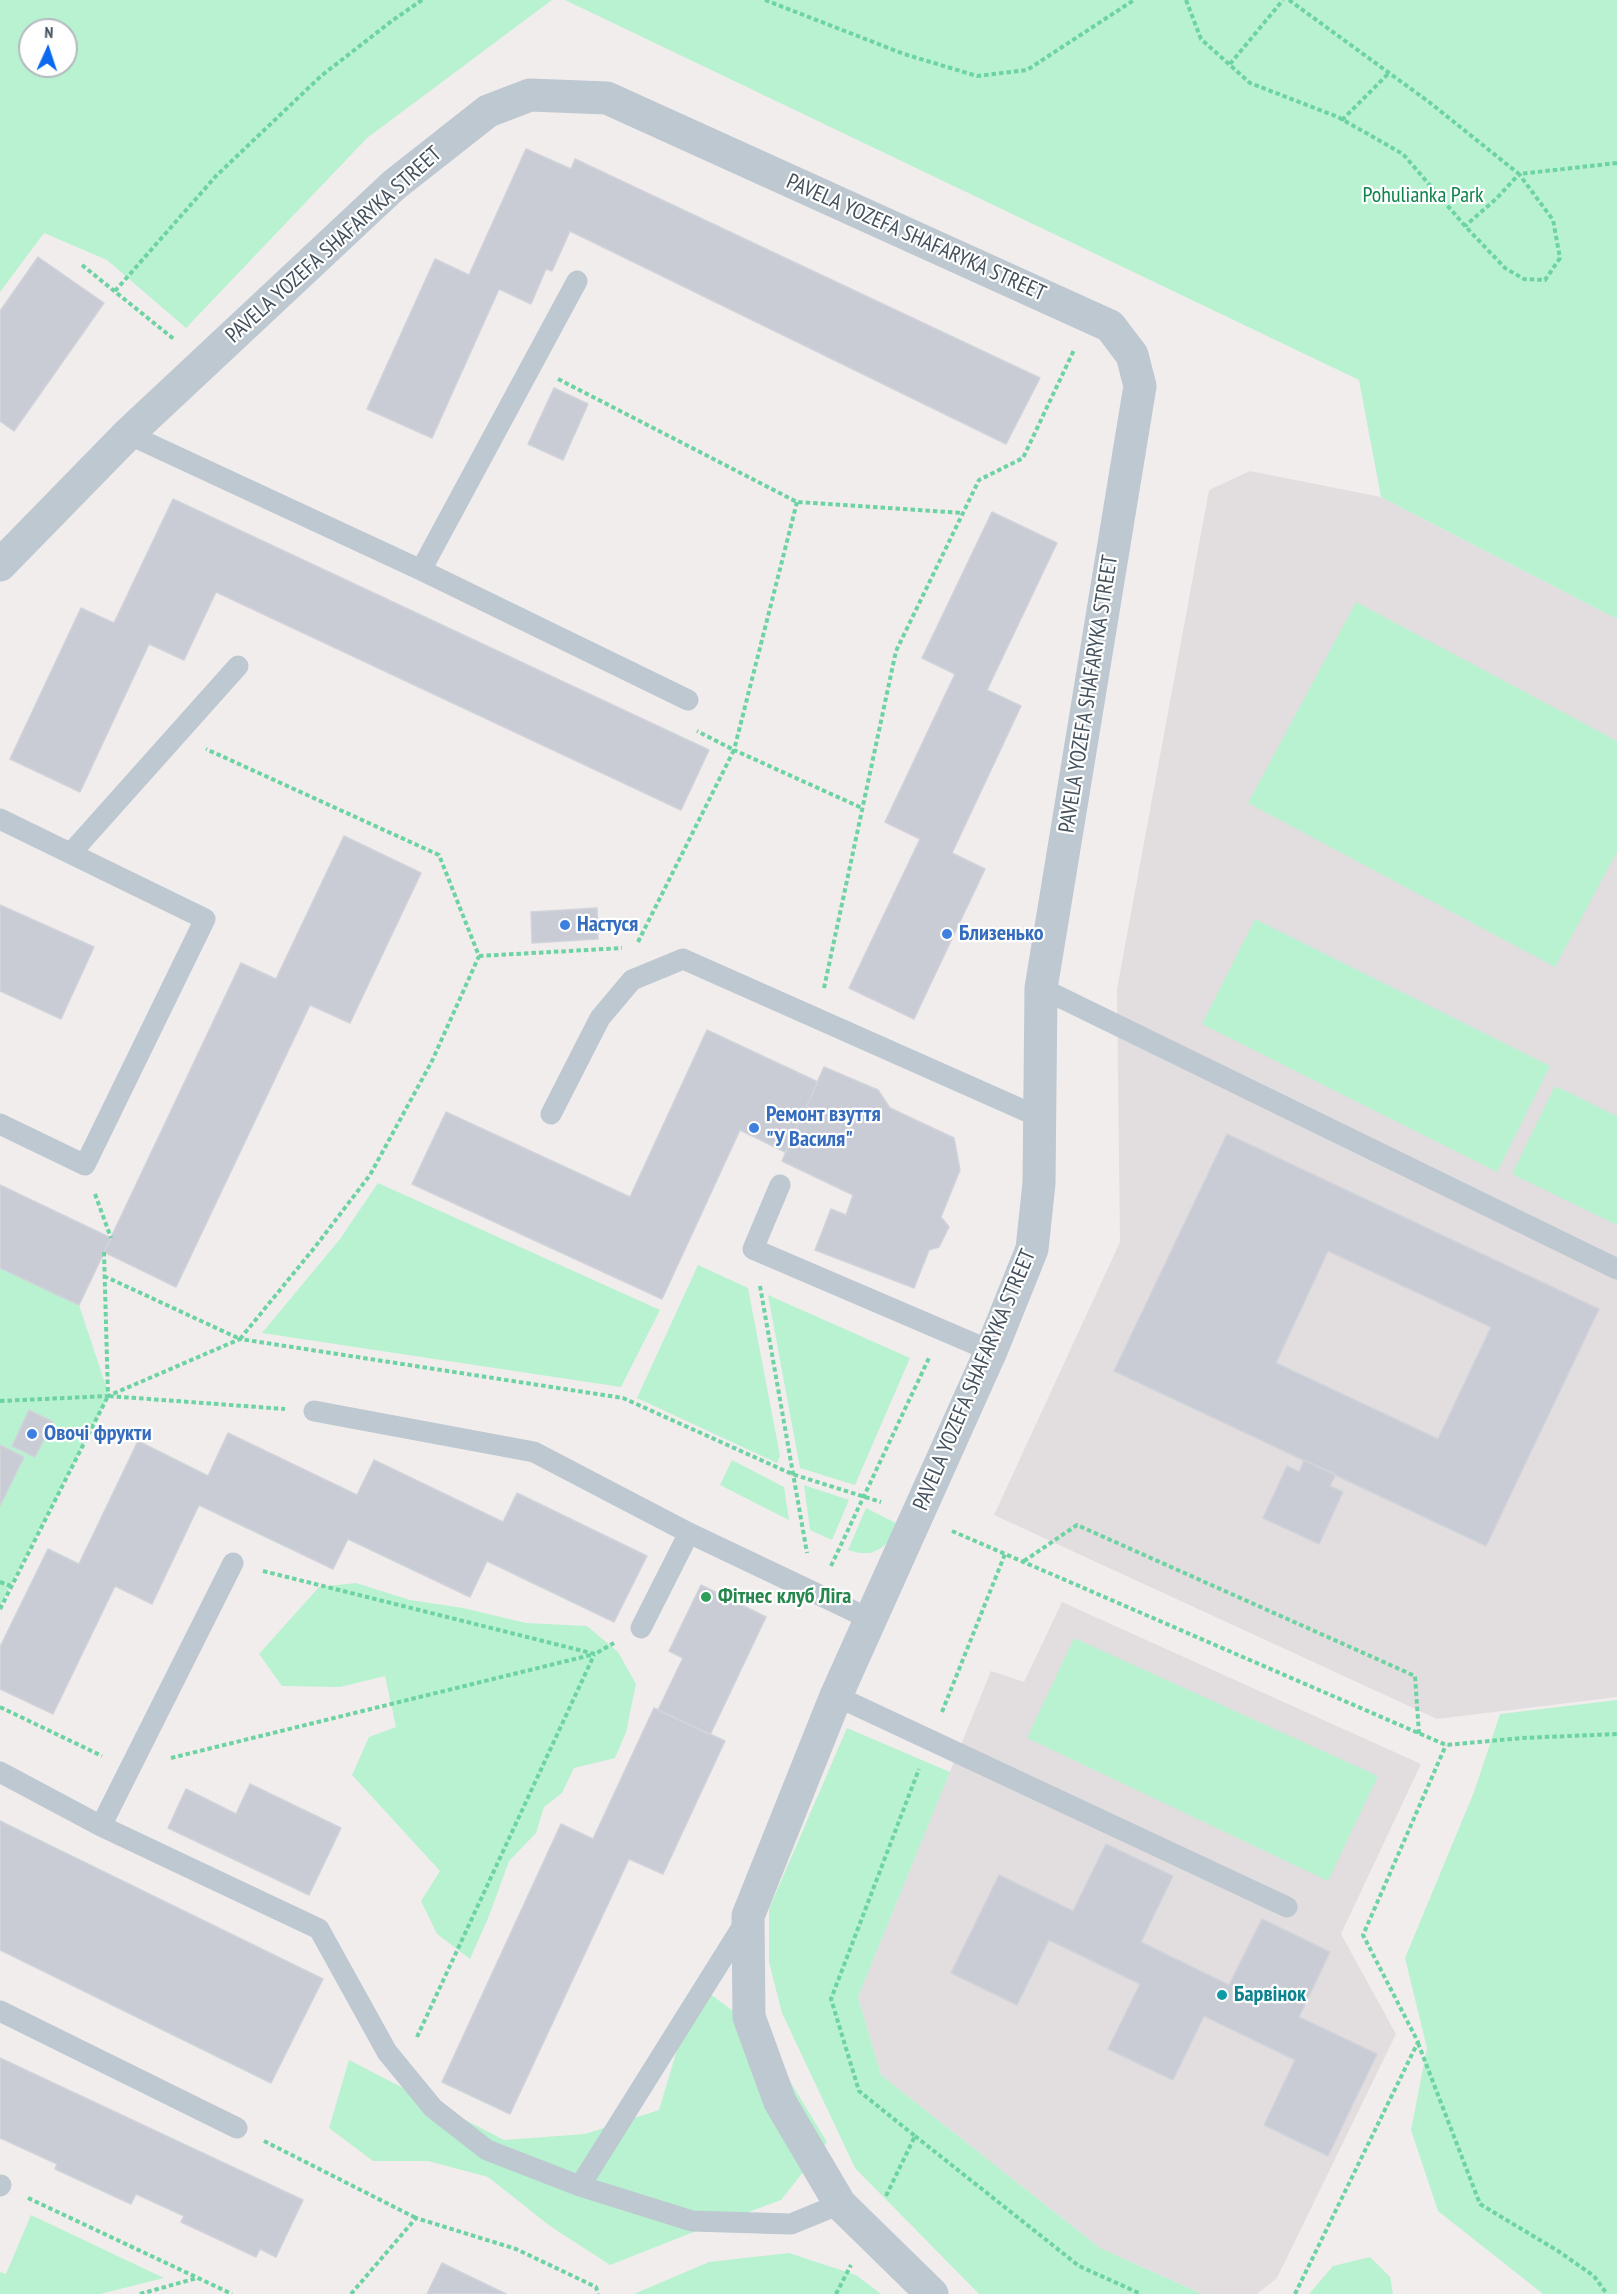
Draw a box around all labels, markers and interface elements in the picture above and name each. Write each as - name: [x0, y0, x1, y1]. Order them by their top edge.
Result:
- north arrow: [18, 18, 78, 78]
- text: N: [44, 22, 54, 42]
- street label: PAVELA YOZEFA SHAFARYKA STREET: [221, 141, 447, 349]
- street label: PAVELA YOZEFA SHAFARYKA STREET: [782, 169, 1050, 307]
- park label: Pohulianka Park: [1362, 183, 1484, 209]
- street label: PAVELA YOZEFA SHAFARYKA STREET: [1054, 553, 1124, 835]
- place label: Настуся: [577, 912, 638, 938]
- marker: Настуся: [558, 918, 572, 932]
- place label: Близенько: [959, 921, 1043, 947]
- marker: Близенько: [940, 927, 954, 941]
- place label: Ремонт взуття "У Василя": [766, 1102, 881, 1154]
- marker: Ремонт взуття "У Василя": [747, 1121, 761, 1135]
- street label: PAVELA YOZEFA SHAFARYKA STREET: [908, 1245, 1042, 1515]
- place label: Овочі фрукти: [44, 1421, 152, 1447]
- marker: Овочі фрукти: [25, 1427, 39, 1441]
- place label: Фітнес клуб Ліга: [718, 1584, 851, 1610]
- marker: Фітнес клуб Ліга: [699, 1590, 713, 1604]
- place label: Барвінок: [1234, 1982, 1306, 2008]
- marker: Барвінок: [1215, 1988, 1229, 2002]

